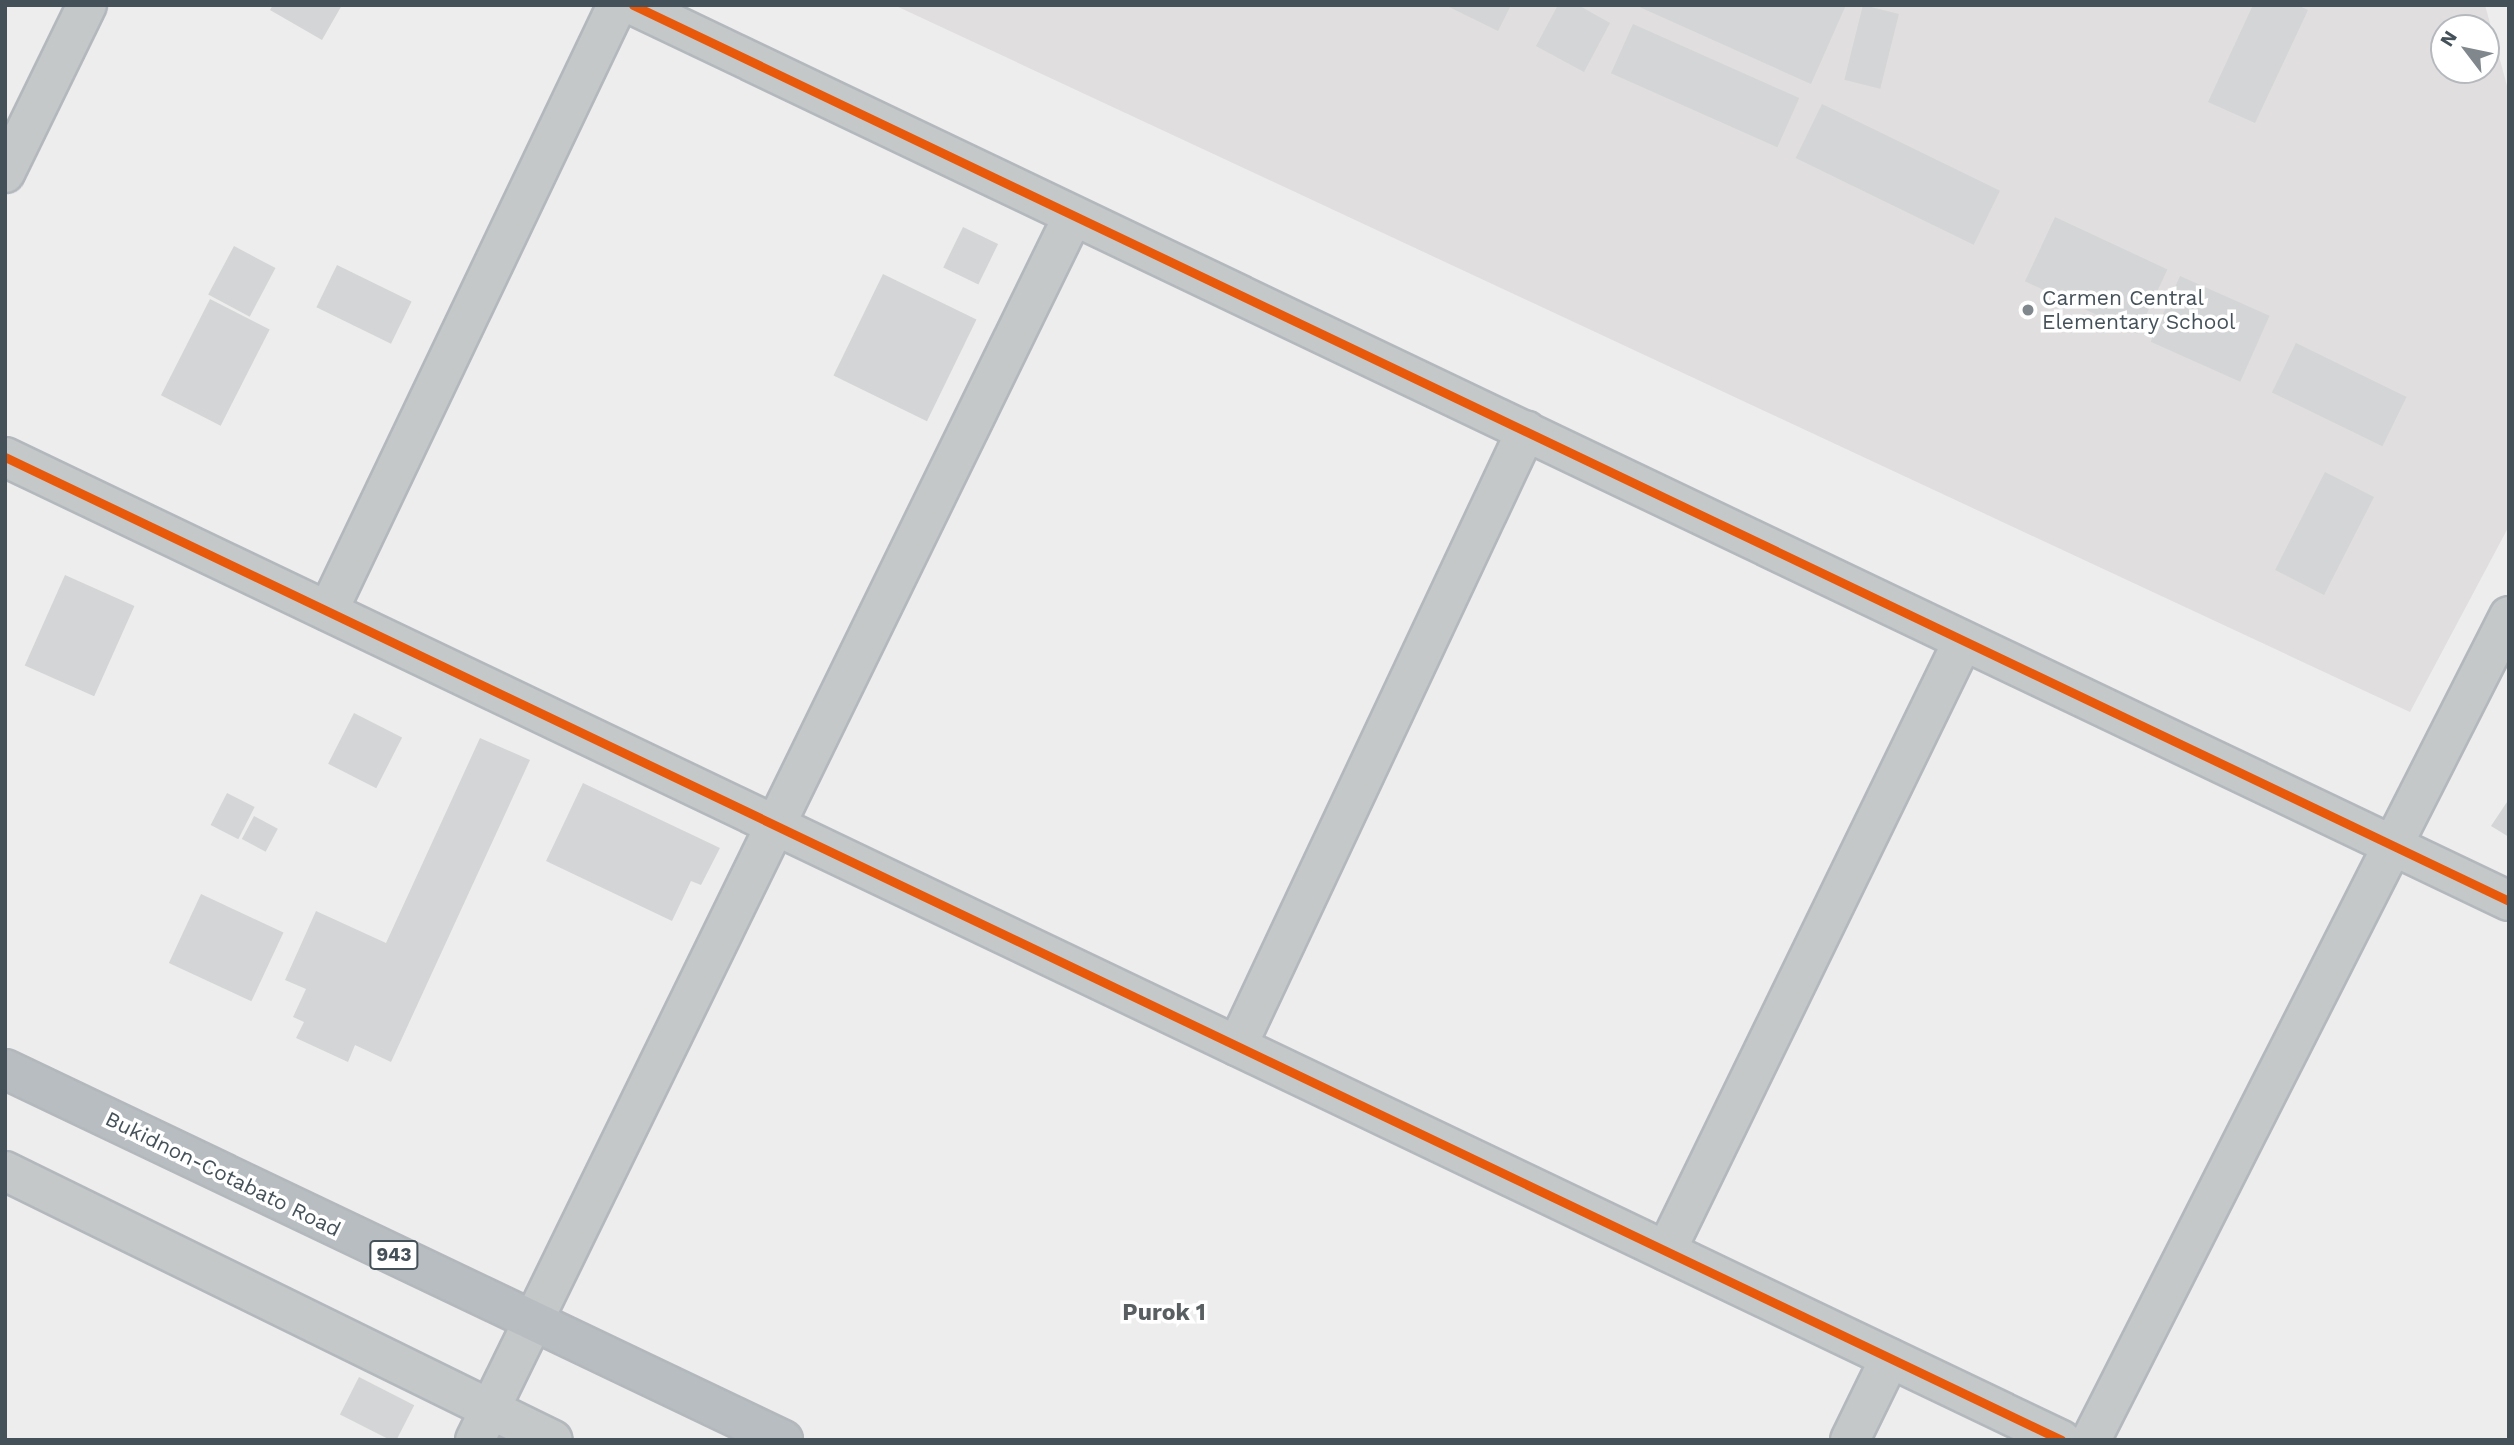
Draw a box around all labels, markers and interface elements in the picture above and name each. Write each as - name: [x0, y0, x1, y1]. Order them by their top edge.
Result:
- north arrow: [2430, 14, 2500, 84]
- text: N: [2435, 27, 2462, 51]
- place label: Carmen Central Elementary School: [2042, 285, 2236, 335]
- marker: Carmen Central Elementary School: [2020, 302, 2036, 318]
- street label: Bukidnon-Cotabato Road: [101, 1106, 345, 1242]
- road number: 943: [368, 1240, 420, 1270]
- district label: Purok 1: [1122, 1299, 1206, 1327]

